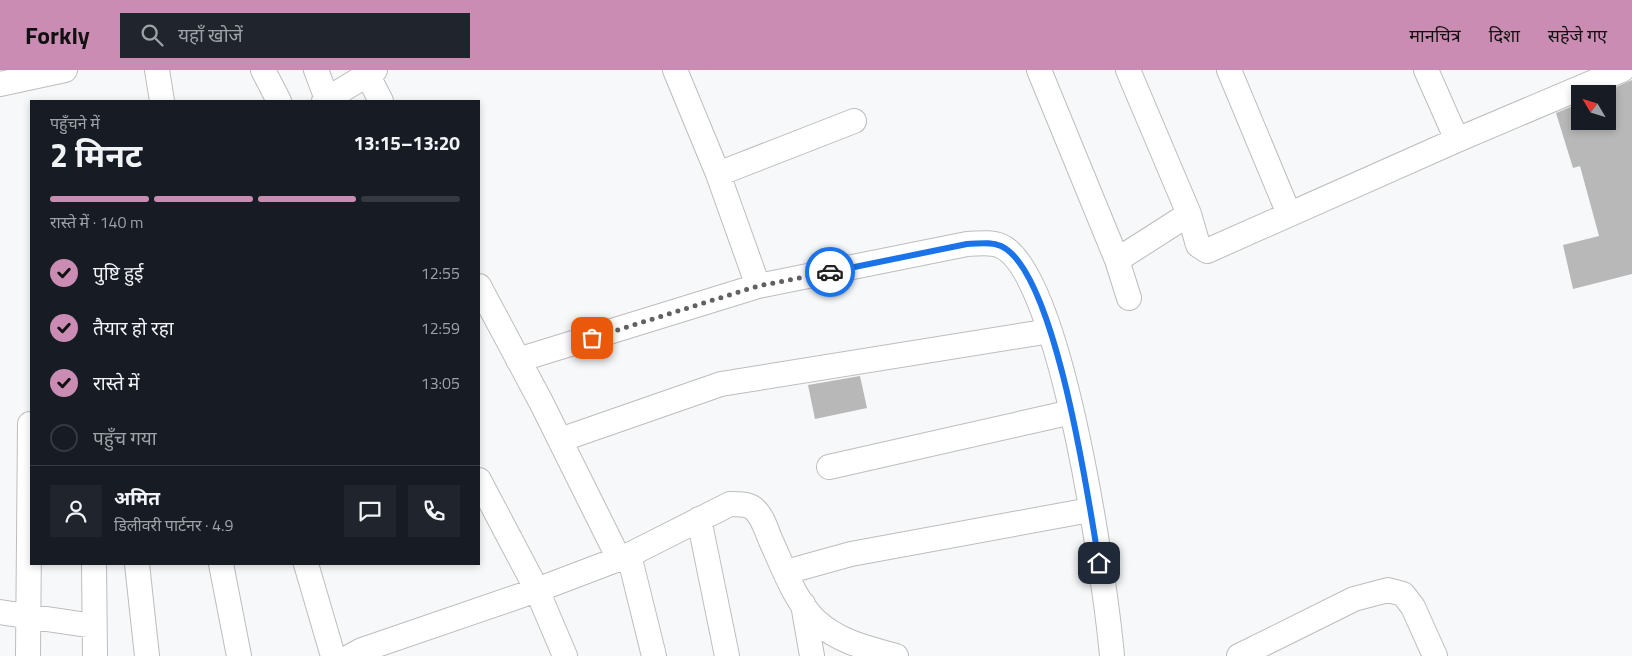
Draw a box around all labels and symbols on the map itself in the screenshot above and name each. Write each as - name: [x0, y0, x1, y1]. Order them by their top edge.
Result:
- north arrow: [1571, 85, 1616, 130]
- courier: [805, 247, 855, 297]
- pin: [571, 317, 613, 359]
- pin: [1078, 542, 1120, 584]

